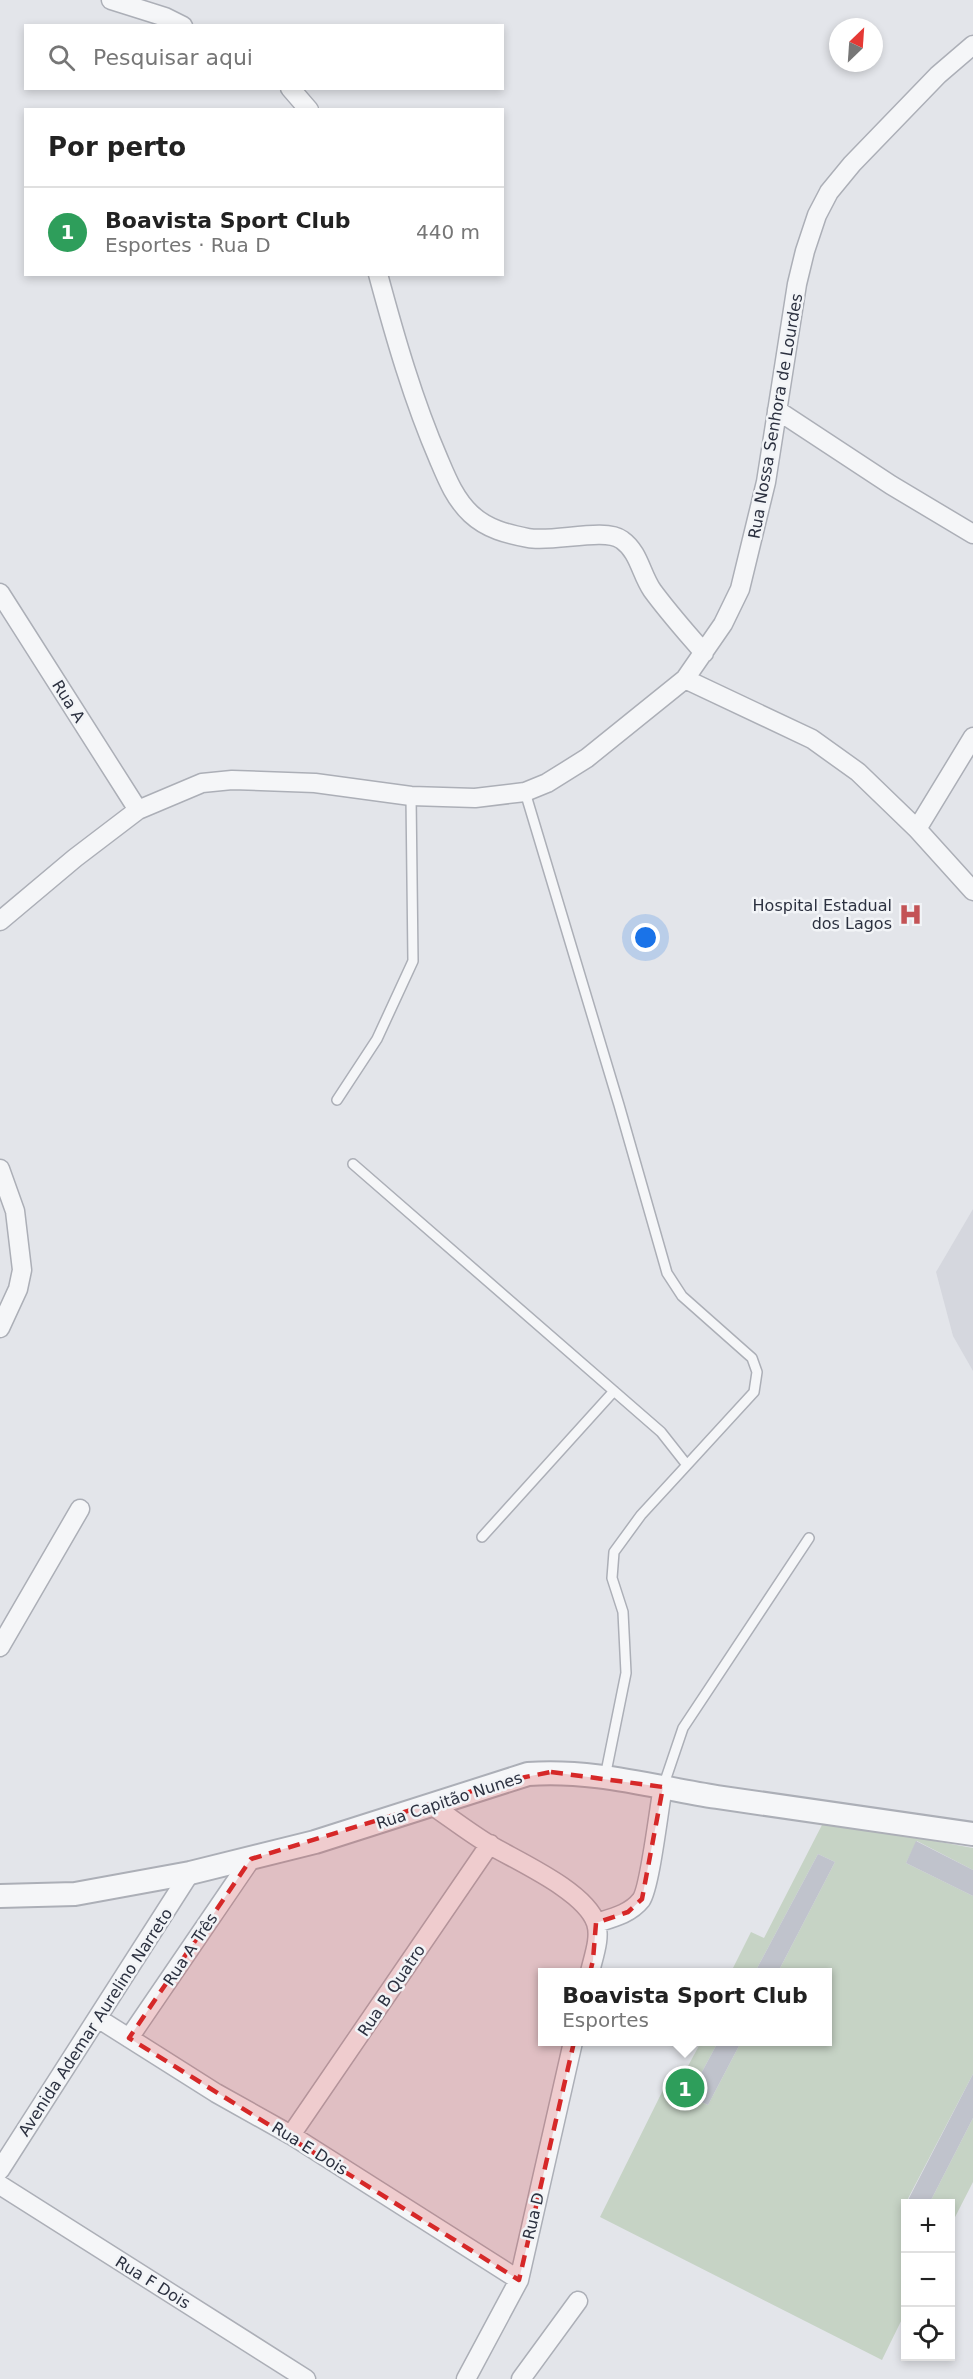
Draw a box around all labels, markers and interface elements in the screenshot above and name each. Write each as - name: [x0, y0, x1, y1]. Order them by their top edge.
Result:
- north arrow: [829, 18, 883, 72]
- search box: [24, 24, 504, 90]
- icon: search: [45, 41, 78, 74]
- text: Pesquisar aqui: [93, 45, 253, 70]
- text: Por perto: [48, 132, 186, 162]
- text: Boavista Sport Club: [105, 208, 351, 233]
- text: 1: [61, 220, 74, 244]
- text: 440 m: [416, 220, 480, 244]
- text: Esportes · Rua D: [105, 233, 271, 257]
- street label: Rua Nossa Senhora de Lourdes: [745, 292, 806, 540]
- street label: Rua A: [48, 677, 89, 726]
- place label: Hospital Estadual dos Lagos: [753, 896, 892, 933]
- hospital icon: Hospital Estadual dos Lagos: [897, 901, 923, 927]
- your location: [631, 923, 660, 952]
- street label: Rua Capitão Nunes: [374, 1768, 525, 1833]
- street label: Avenida Ademar Aurelino Narreto: [14, 1905, 176, 2140]
- street label: Rua A Três: [159, 1909, 222, 1989]
- street label: Rua B Quatro: [354, 1941, 429, 2040]
- popup: [538, 1968, 832, 2046]
- text: Boavista Sport Club: [562, 1983, 808, 2008]
- text: Esportes: [562, 2008, 649, 2032]
- pin: 1: [666, 2066, 704, 2110]
- street label: Rua E Dois: [268, 2118, 351, 2179]
- street label: Rua D: [519, 2191, 548, 2242]
- map controls: [901, 2199, 955, 2361]
- button: +: [901, 2199, 955, 2253]
- street label: Rua F Dois: [112, 2252, 194, 2313]
- button: −: [901, 2253, 955, 2307]
- button: locate: [901, 2307, 955, 2361]

